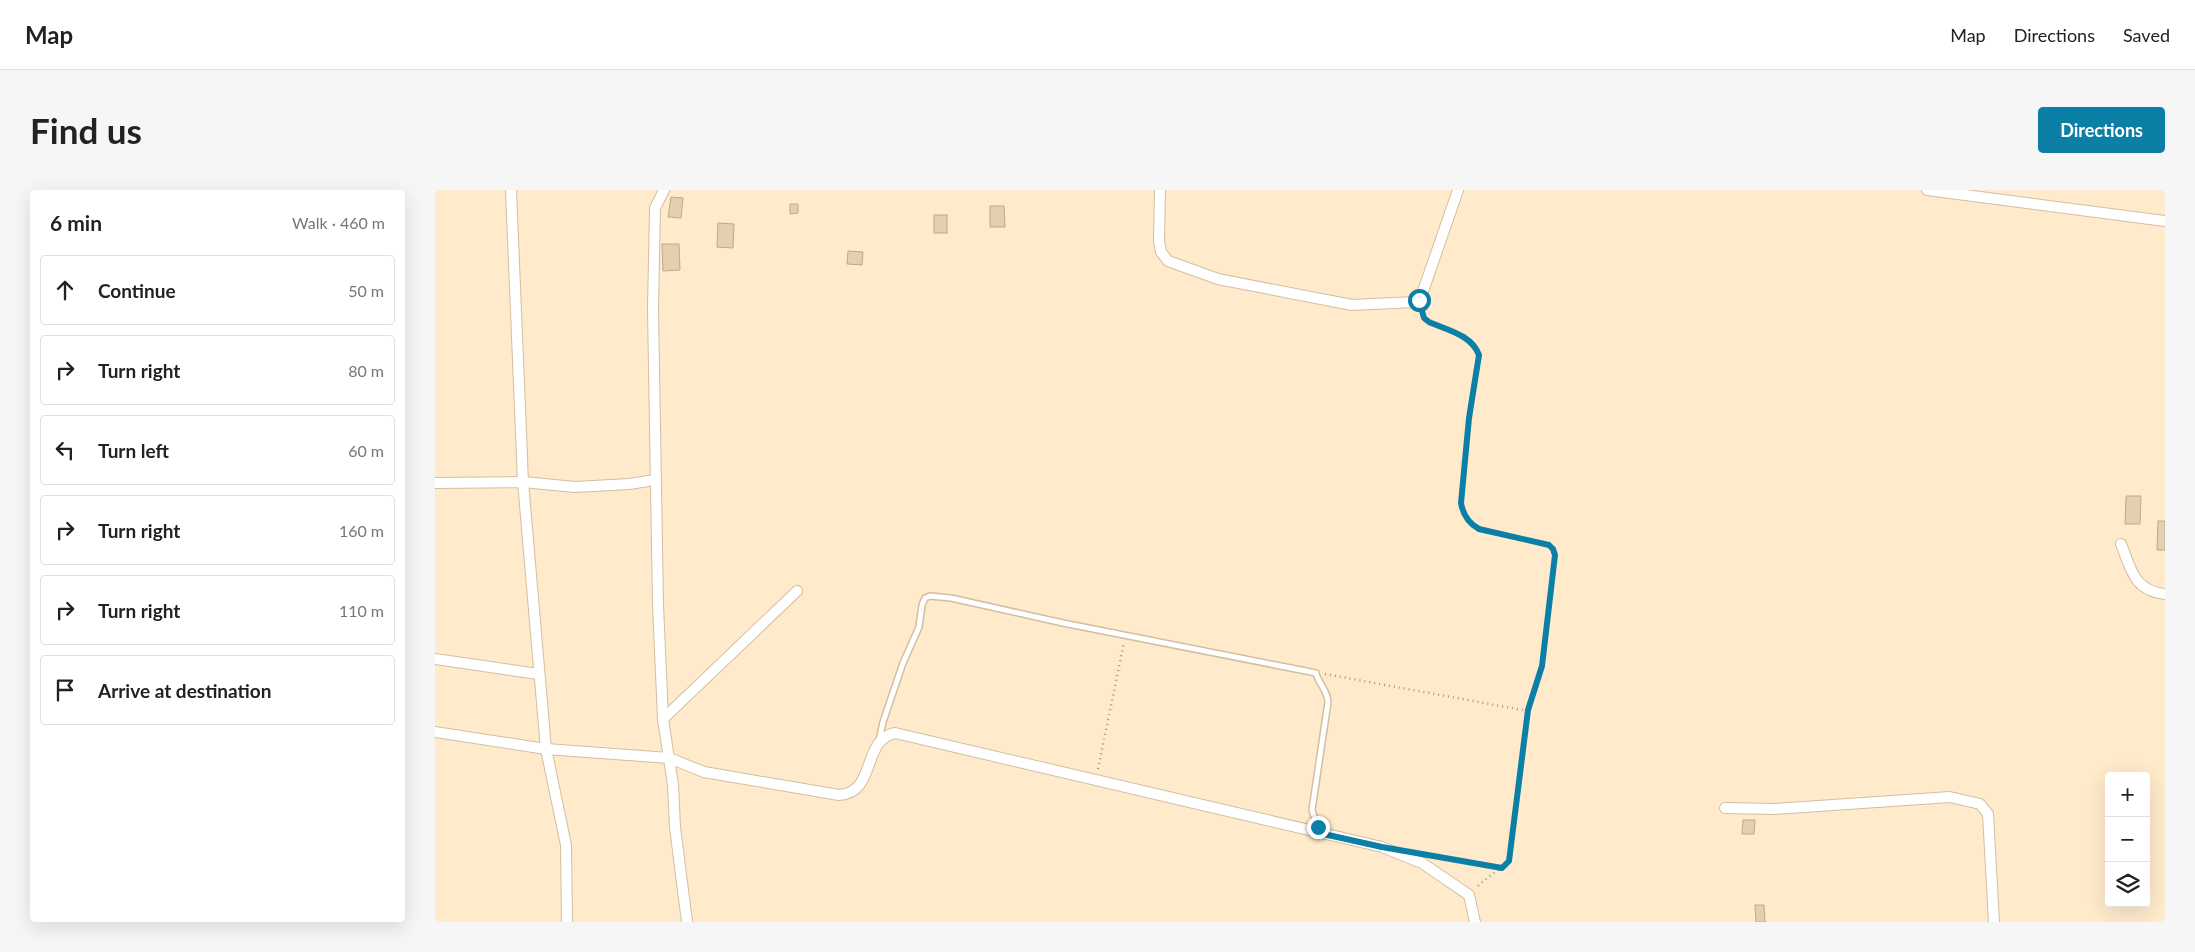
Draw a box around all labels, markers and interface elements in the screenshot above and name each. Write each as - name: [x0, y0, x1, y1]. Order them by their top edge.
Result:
- text: Map: [25, 20, 73, 49]
- text: Map: [1950, 24, 1986, 46]
- text: Directions: [2014, 24, 2095, 46]
- text: Saved: [2123, 24, 2170, 46]
- button: Directions: [2038, 107, 2165, 153]
- text: Find us: [30, 109, 142, 151]
- text: 6 min: [50, 210, 102, 235]
- text: Walk · 460 m: [292, 213, 385, 232]
- icon: ahead: [51, 276, 79, 304]
- text: Continue: [98, 279, 176, 302]
- text: 50 m: [348, 281, 384, 300]
- route start: [1408, 289, 1431, 312]
- icon: right: [51, 356, 79, 384]
- text: Turn right: [98, 359, 180, 382]
- text: 80 m: [348, 361, 384, 380]
- icon: left: [51, 436, 79, 464]
- text: Turn left: [98, 439, 169, 462]
- text: 60 m: [348, 441, 384, 460]
- icon: right: [51, 516, 79, 544]
- text: Turn right: [98, 519, 180, 542]
- text: 160 m: [339, 521, 384, 540]
- icon: right: [51, 596, 79, 624]
- text: Turn right: [98, 599, 180, 622]
- text: 110 m: [339, 601, 384, 620]
- icon: arrive: [51, 676, 79, 704]
- text: Arrive at destination: [98, 679, 271, 702]
- map controls: [2105, 772, 2150, 907]
- button: +: [2105, 772, 2150, 817]
- route end: [1307, 816, 1330, 839]
- button: −: [2105, 817, 2150, 862]
- button: layers: [2105, 862, 2150, 907]

